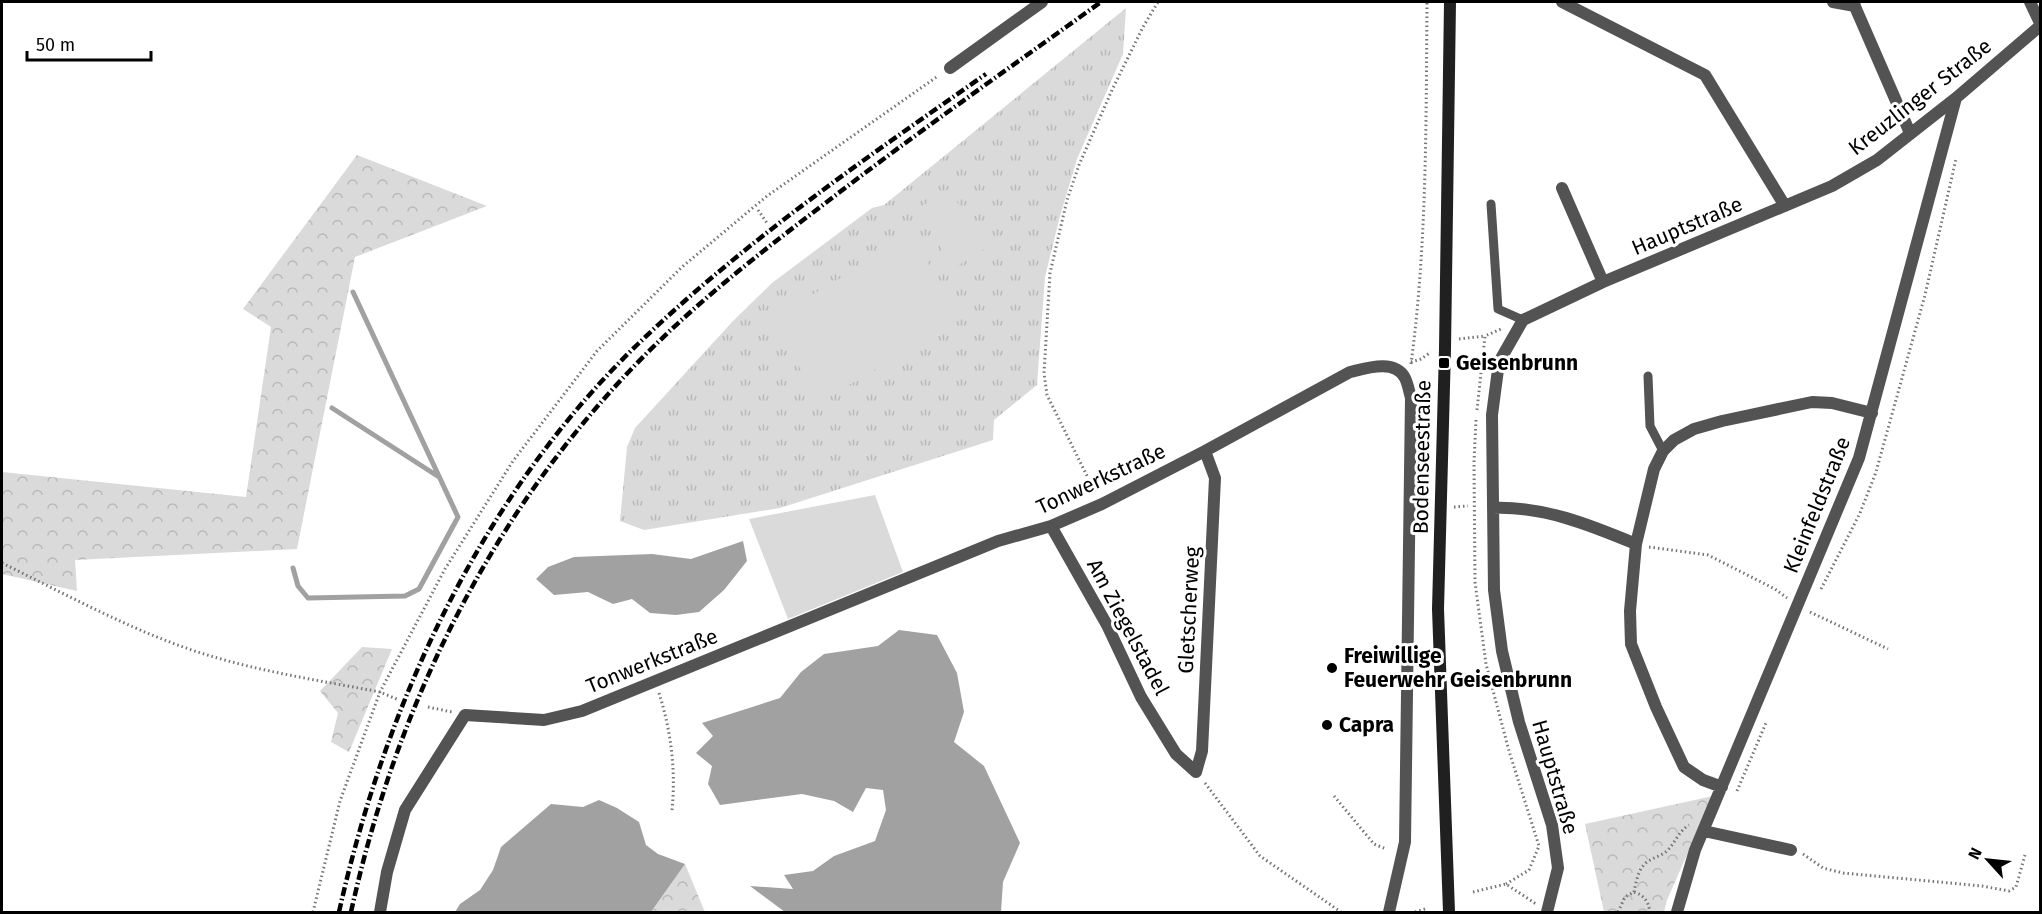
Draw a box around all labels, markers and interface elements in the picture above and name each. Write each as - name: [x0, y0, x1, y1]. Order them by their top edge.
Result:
- scale bar: [27, 24, 152, 62]
- street label: Kreuzlinger Straße: [1843, 33, 1997, 161]
- text: 50 m: [36, 34, 75, 56]
- street label: Hauptstraße: [1628, 191, 1746, 261]
- place label: Geisenbrunn: [1456, 350, 1578, 376]
- marker: Geisenbrunn: [1437, 356, 1451, 370]
- street label: Bodenseestraße: [1408, 380, 1436, 534]
- street label: Kleinfeldstraße: [1778, 433, 1856, 577]
- street label: Tonwerkstraße: [1032, 438, 1170, 520]
- street label: Gletscherweg: [1173, 546, 1205, 674]
- street label: Am Ziegelstadel: [1081, 554, 1175, 700]
- street label: Tonwerkstraße: [582, 623, 722, 699]
- place label: Freiwillige Feuerwehr Geisenbrunn: [1344, 643, 1572, 693]
- marker: Freiwillige Feuerwehr Geisenbrunn: [1325, 661, 1339, 675]
- place label: Capra: [1339, 712, 1394, 738]
- street label: Hauptstraße: [1526, 717, 1584, 837]
- marker: Capra: [1320, 718, 1334, 732]
- north arrow: [1958, 830, 2018, 890]
- text: N: [1964, 844, 1986, 862]

